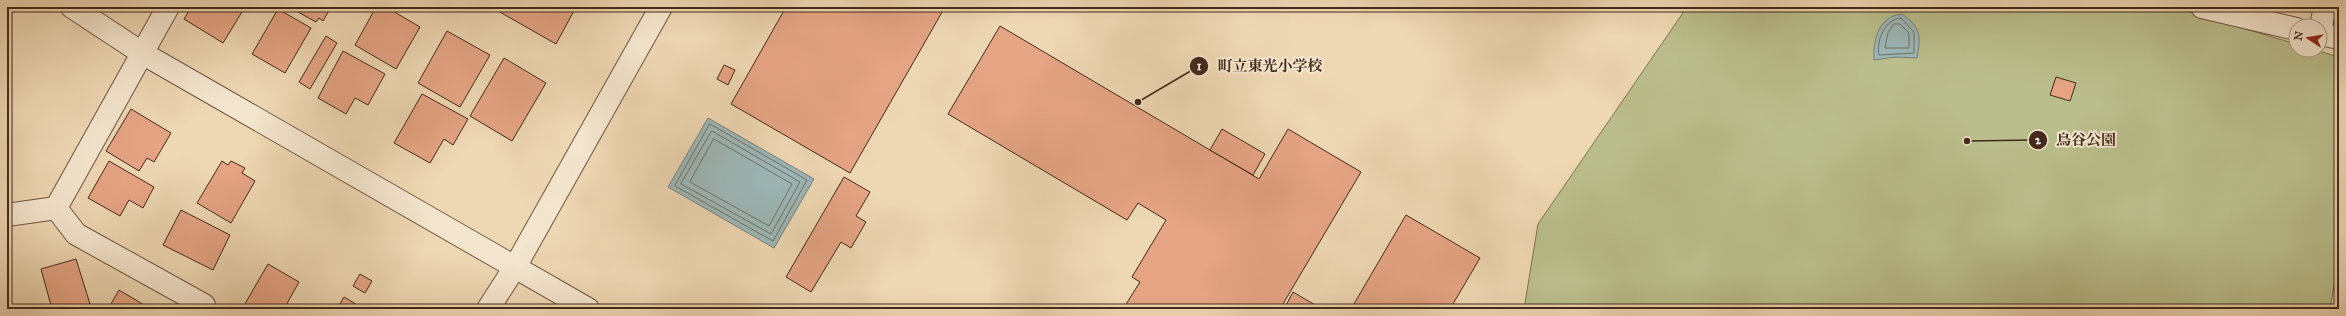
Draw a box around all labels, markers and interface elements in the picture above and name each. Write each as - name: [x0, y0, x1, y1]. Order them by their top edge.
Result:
- north arrow: [2288, 18, 2328, 58]
- text: N: [2291, 29, 2306, 42]
- callout: 町立東光小学校: [1189, 52, 1330, 79]
- text: 町立東光小学校: [1217, 57, 1323, 75]
- text: 1: [1197, 59, 1202, 73]
- callout: 鳥谷公園: [2028, 126, 2124, 153]
- text: 鳥谷公園: [2056, 131, 2116, 149]
- text: 2: [2035, 133, 2042, 147]

